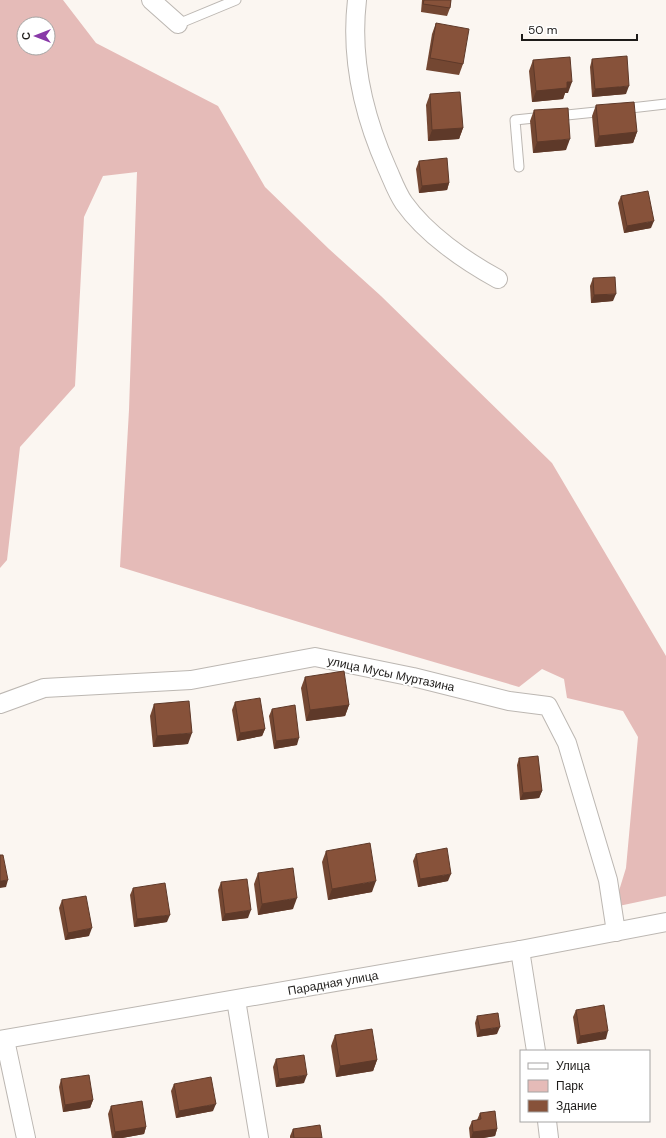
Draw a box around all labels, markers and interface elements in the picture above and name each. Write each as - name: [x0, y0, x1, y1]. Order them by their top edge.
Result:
- north arrow: [16, 16, 56, 56]
- scale bar: [522, 16, 637, 42]
- text: 50 m: [528, 22, 557, 38]
- text: С: [19, 32, 33, 40]
- street label: улица Мусы Муртазина: [326, 653, 456, 695]
- street label: Парадная улица: [286, 967, 380, 999]
- legend: [520, 1050, 650, 1122]
- text: Улица: [556, 1058, 590, 1074]
- text: Парк: [556, 1078, 584, 1094]
- text: Здание: [556, 1098, 597, 1114]

